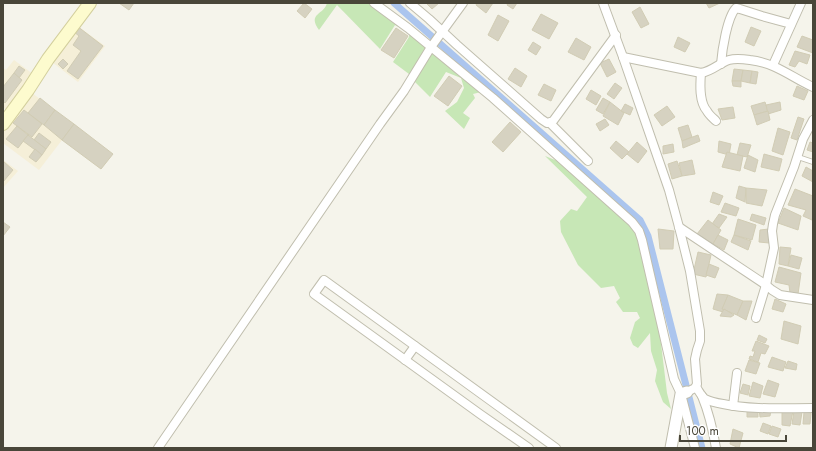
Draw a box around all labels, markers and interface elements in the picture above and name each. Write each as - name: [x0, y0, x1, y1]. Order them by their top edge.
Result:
- scale bar: [680, 417, 786, 443]
- text: 100 m: [686, 422, 719, 440]

